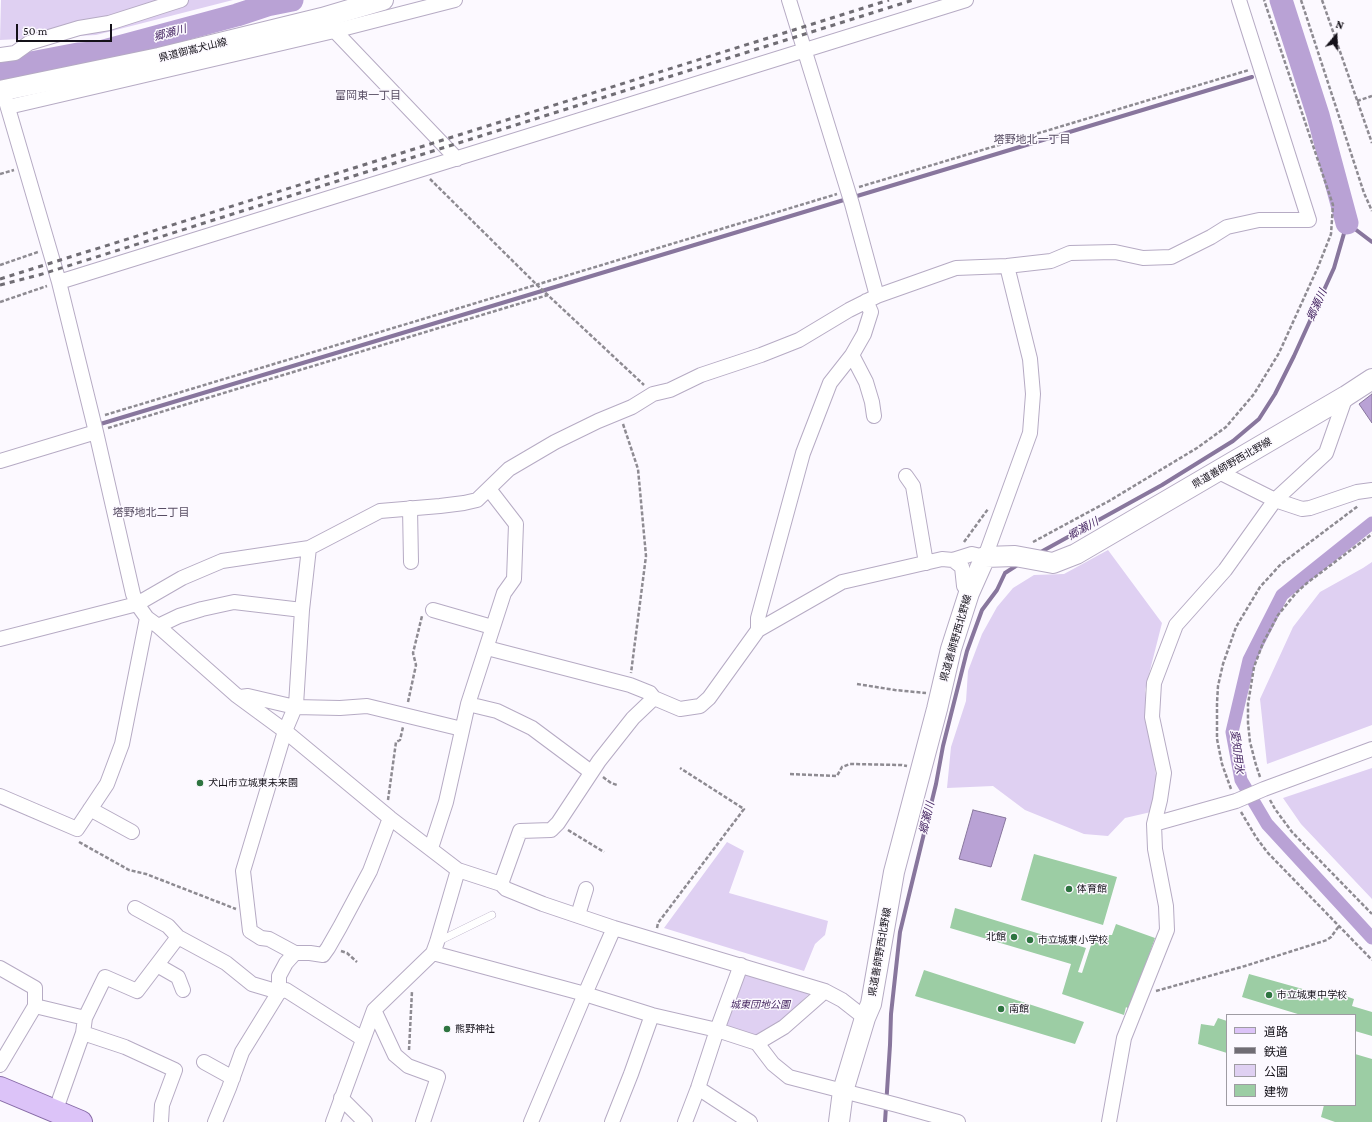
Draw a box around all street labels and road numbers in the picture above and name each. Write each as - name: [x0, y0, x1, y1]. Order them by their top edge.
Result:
- street label: 県道御嵩犬山線: [158, 36, 228, 64]
- street label: 県道善師野西北野線: [1190, 435, 1274, 491]
- street label: 県道善師野西北野線: [938, 593, 974, 683]
- street label: 県道善師野西北野線: [866, 907, 894, 997]

